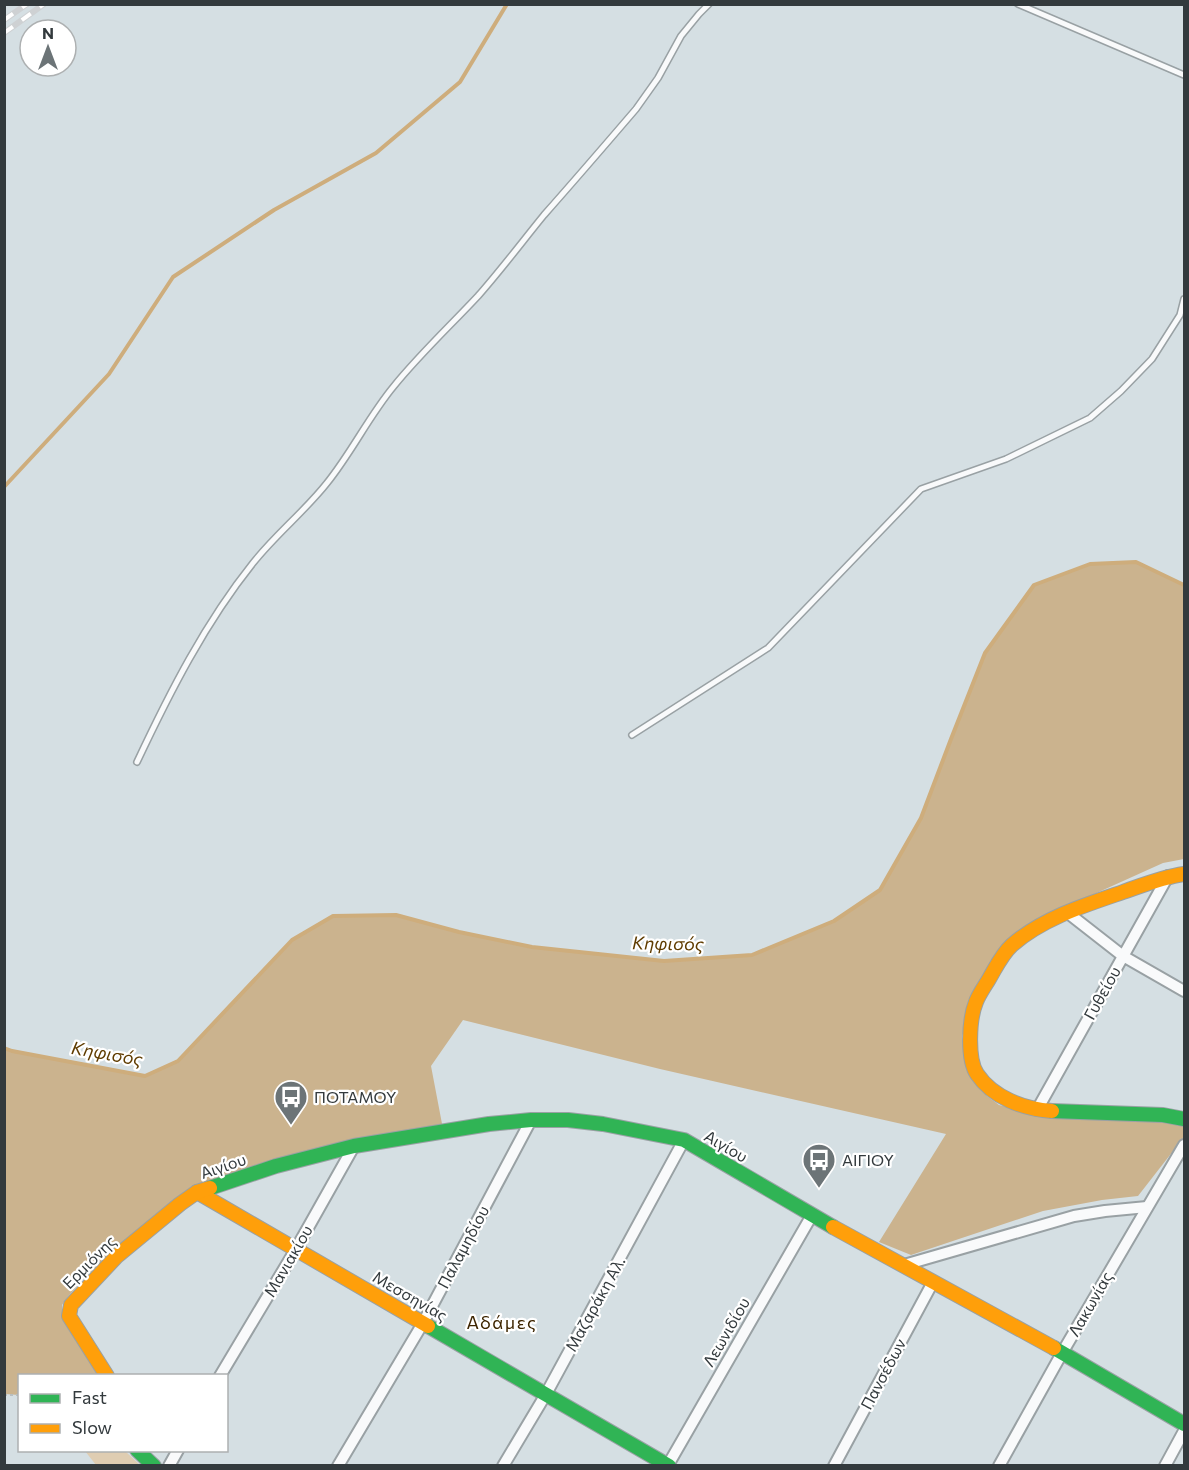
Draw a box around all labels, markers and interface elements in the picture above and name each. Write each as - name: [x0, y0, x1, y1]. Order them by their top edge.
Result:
- north arrow: [18, 18, 78, 78]
- text: N: [42, 23, 54, 42]
- water label: Κηφισός: [632, 931, 704, 955]
- street label: Γυθείου: [1079, 963, 1124, 1023]
- water label: Κηφισός: [70, 1036, 145, 1070]
- bus stop icon: ΠΟΤΑΜΟΥ: [273, 1079, 309, 1126]
- place label: ΠΟΤΑΜΟΥ: [314, 1087, 397, 1106]
- street label: Αιγίου: [701, 1126, 751, 1166]
- bus stop icon: ΑΙΓΙΟΥ: [801, 1142, 837, 1189]
- street label: Αιγίου: [198, 1149, 248, 1182]
- place label: ΑΙΓΙΟΥ: [842, 1150, 894, 1169]
- street label: Παλαμηδίου: [433, 1202, 492, 1291]
- street label: Μανιακίου: [259, 1221, 316, 1300]
- street label: Ερμιόνης: [58, 1231, 119, 1292]
- street label: Μαζαράκη Αλ.: [561, 1253, 628, 1355]
- street label: Μεσσηνίας: [370, 1267, 451, 1325]
- street label: Λακωνίας: [1063, 1268, 1116, 1340]
- street label: Λεωνιδίου: [698, 1294, 753, 1370]
- district label: Αδάμες: [467, 1311, 538, 1333]
- street label: Πανσέδων: [856, 1335, 909, 1412]
- legend: [18, 1374, 228, 1452]
- text: Fast: [72, 1386, 107, 1408]
- text: Slow: [72, 1416, 112, 1438]

